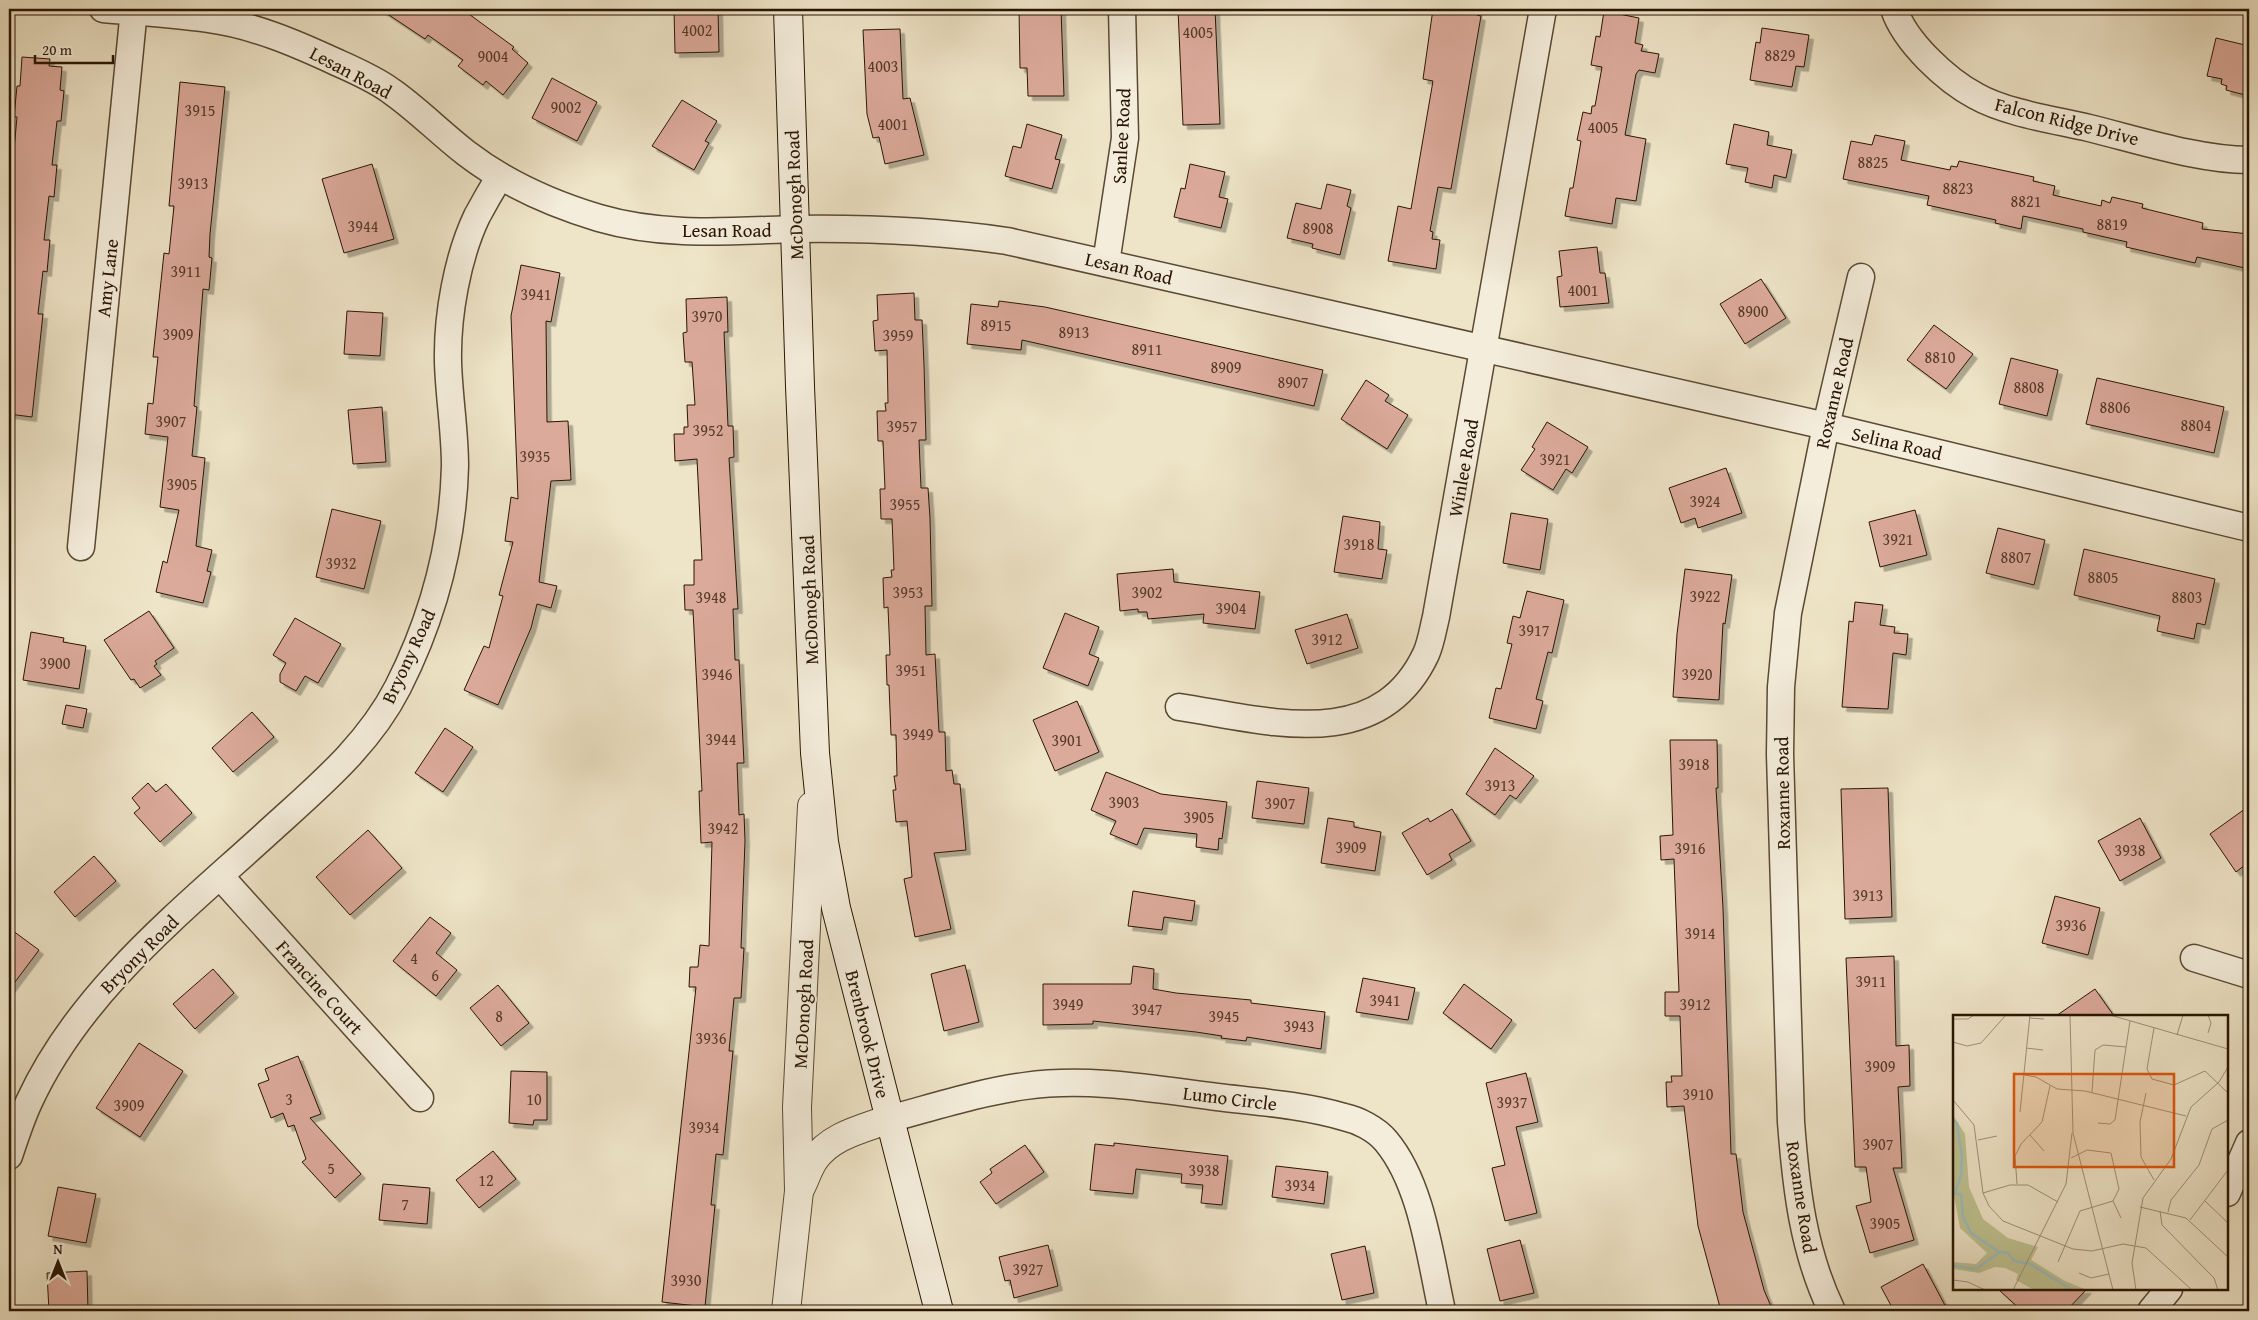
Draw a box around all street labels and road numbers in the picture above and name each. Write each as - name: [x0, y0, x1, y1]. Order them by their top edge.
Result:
- street label: Lesan Road: [305, 39, 398, 106]
- street label: Sanlee Road: [1105, 86, 1138, 185]
- street label: Falcon Ridge Drive: [1992, 90, 2142, 152]
- street label: McDonogh Road: [778, 129, 810, 260]
- street label: Lesan Road: [682, 216, 773, 244]
- street label: Amy Lane: [89, 237, 125, 319]
- street label: Lesan Road: [1082, 244, 1176, 292]
- street label: Roxanne Road: [1808, 334, 1861, 451]
- street label: Winlee Road: [1441, 416, 1486, 519]
- street label: Selina Road: [1849, 419, 1946, 467]
- street label: McDonogh Road: [793, 534, 825, 665]
- street label: Bryony Road: [374, 603, 442, 708]
- street label: Roxanne Road: [1767, 735, 1797, 850]
- street label: Bryony Road: [93, 908, 185, 1000]
- street label: Francine Court: [270, 933, 370, 1041]
- street label: McDonogh Road: [786, 938, 820, 1069]
- street label: Brenbrook Drive: [839, 967, 897, 1101]
- street label: Lumo Circle: [1181, 1078, 1279, 1118]
- street label: Roxanne Road: [1779, 1139, 1825, 1256]

